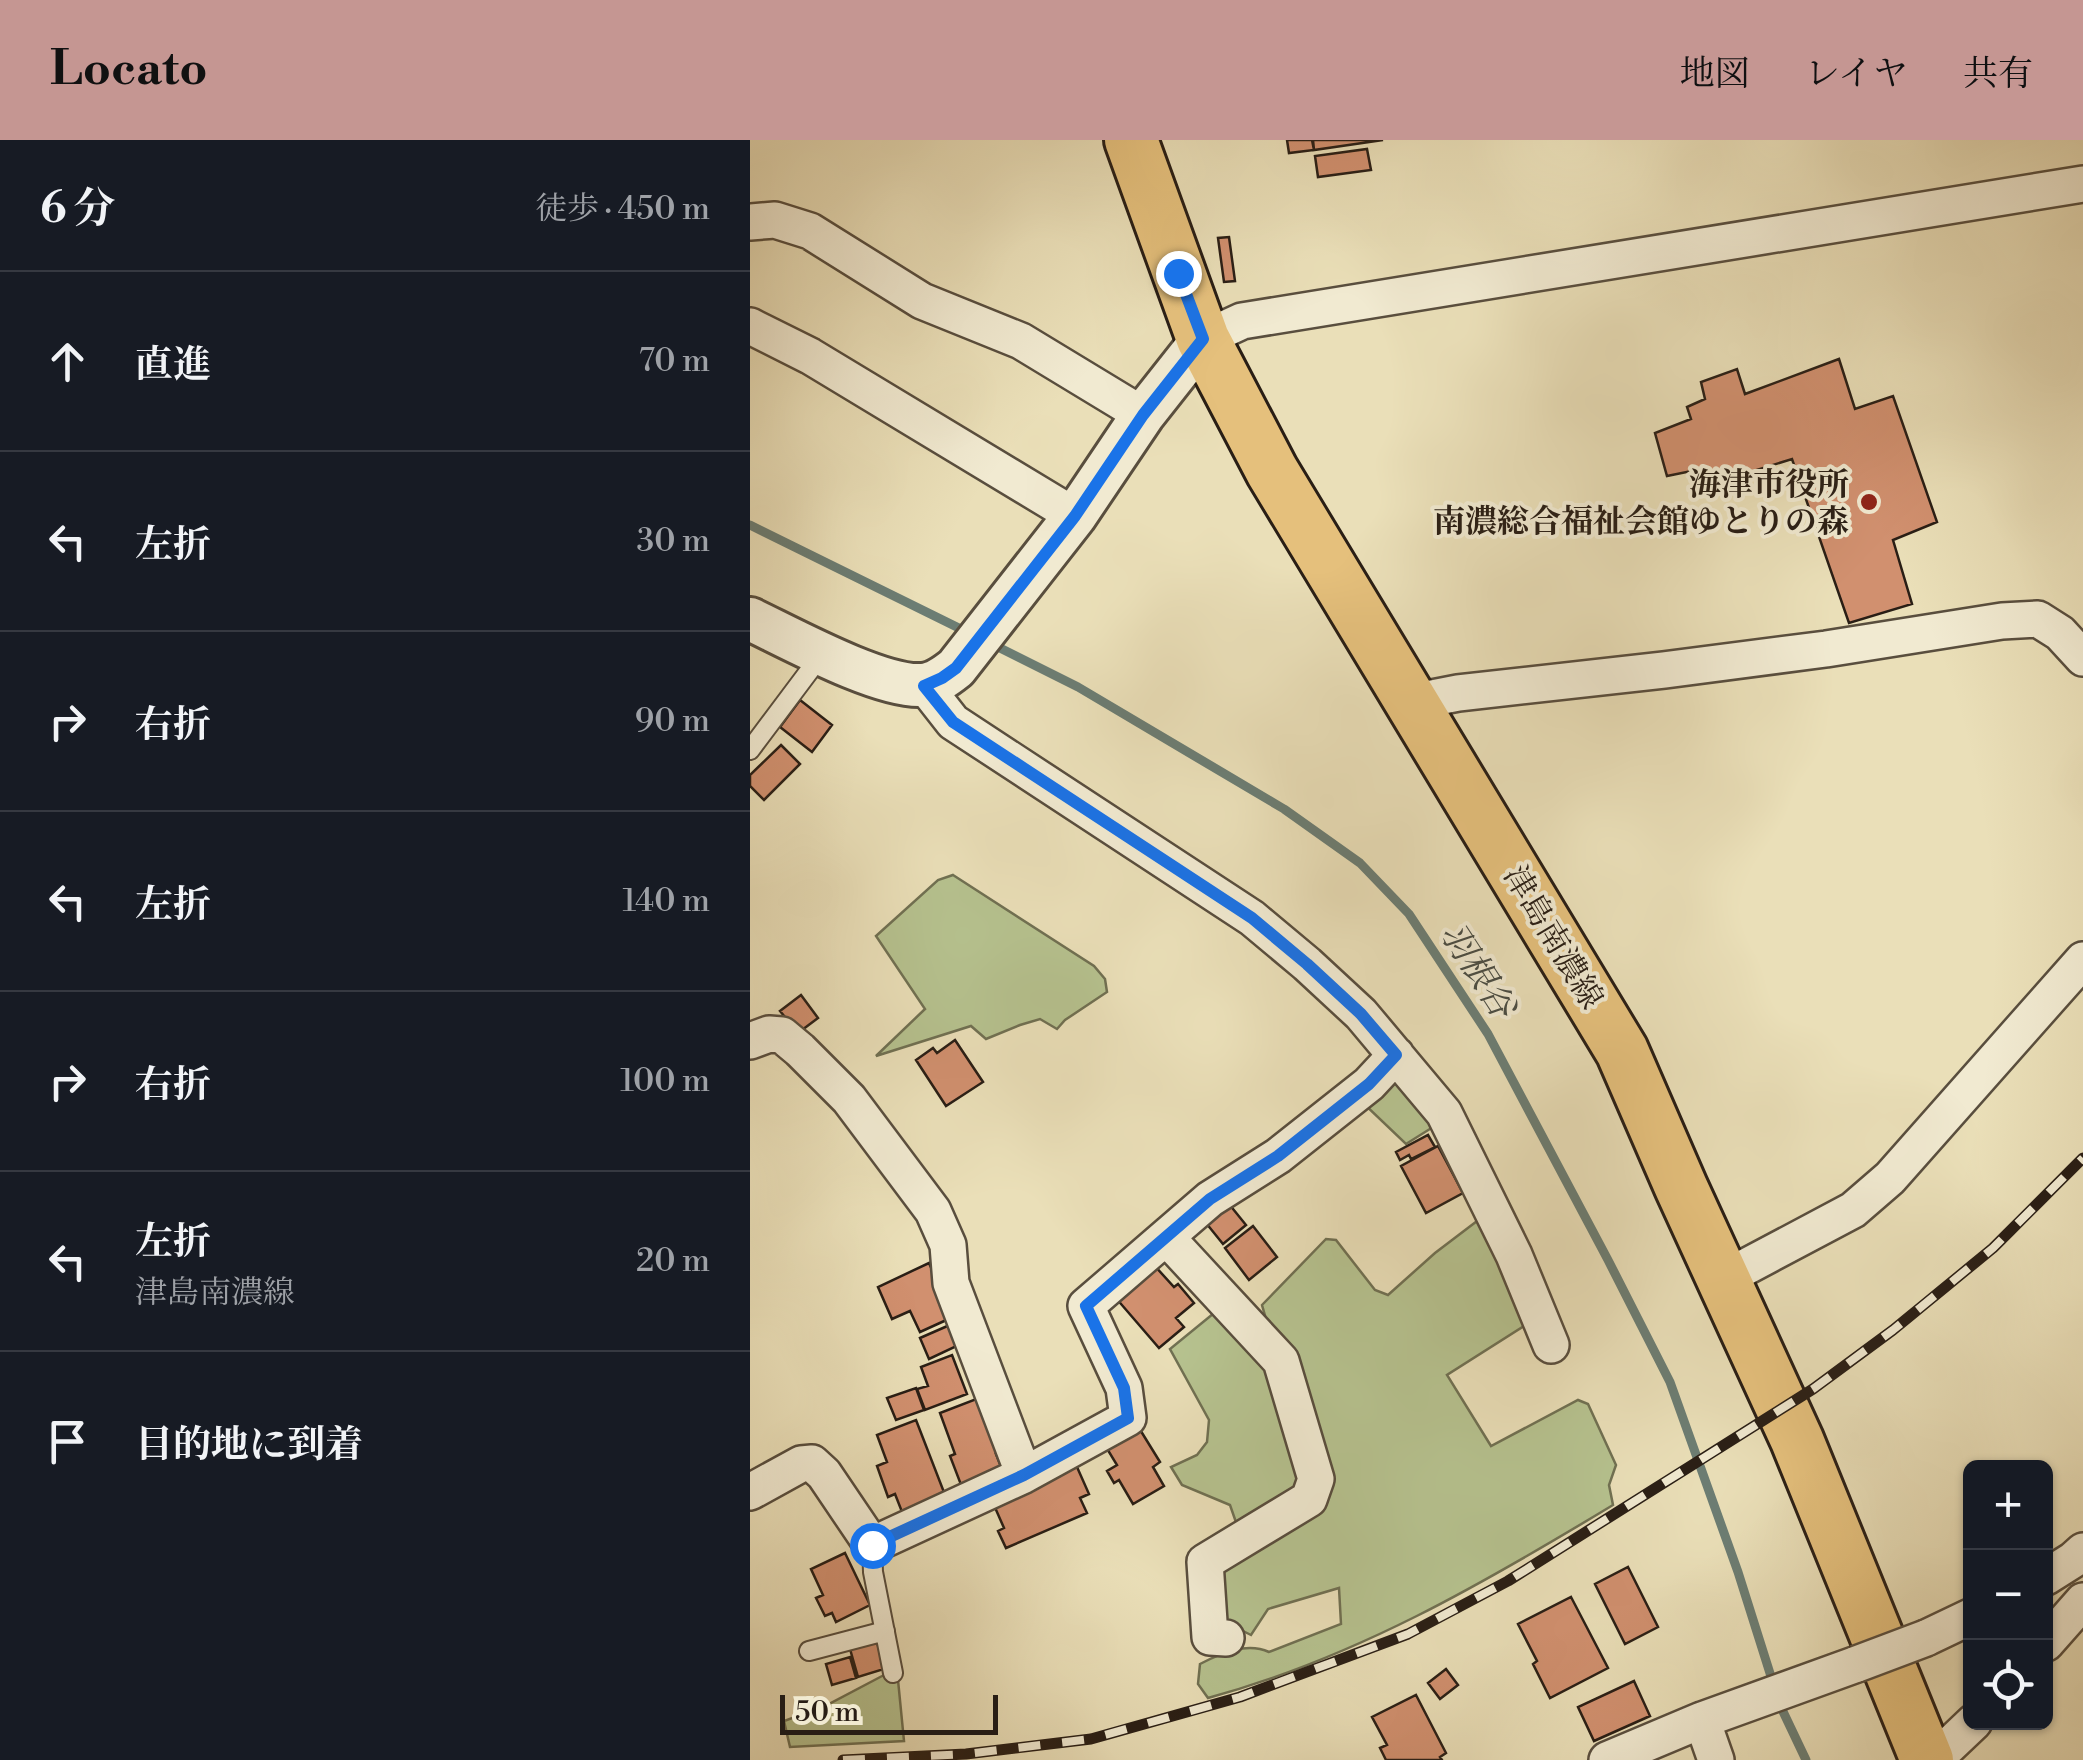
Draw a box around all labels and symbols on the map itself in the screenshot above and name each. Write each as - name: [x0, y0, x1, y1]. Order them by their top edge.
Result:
- route end: [1156, 251, 1202, 297]
- place label: 海津市役所 南濃総合福祉会館ゆとりの森: [1433, 465, 1849, 542]
- marker: 海津市役所 南濃総合福祉会館ゆとりの森: [1858, 491, 1880, 513]
- street label: 津島南濃線: [1495, 859, 1611, 1016]
- water label: 羽根谷: [1430, 915, 1524, 1028]
- route start: [850, 1523, 896, 1569]
- scale bar: [780, 1690, 998, 1734]

